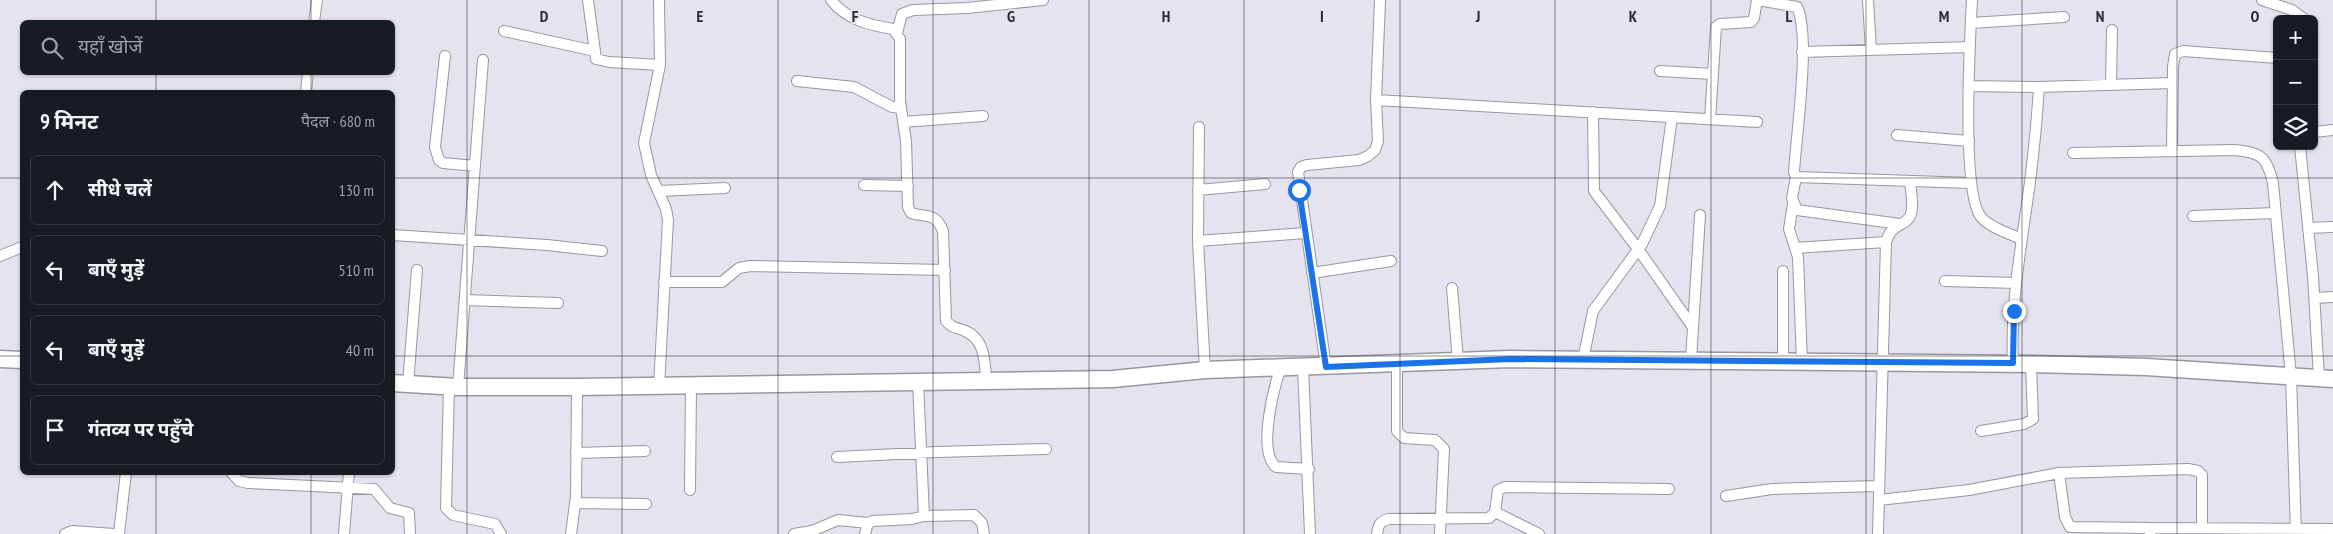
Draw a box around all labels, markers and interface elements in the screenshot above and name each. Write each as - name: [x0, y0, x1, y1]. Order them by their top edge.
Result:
- text: D: [540, 6, 549, 26]
- text: E: [697, 6, 704, 26]
- text: F: [852, 6, 859, 26]
- text: G: [1007, 6, 1015, 26]
- text: H: [1162, 6, 1170, 26]
- text: I: [1320, 6, 1324, 26]
- text: J: [1475, 6, 1480, 26]
- text: K: [1629, 6, 1638, 26]
- text: L: [1786, 6, 1793, 26]
- text: M: [1939, 6, 1949, 26]
- text: N: [2096, 6, 2104, 26]
- text: O: [2251, 6, 2260, 26]
- map controls: [2273, 15, 2318, 150]
- button: +: [2273, 15, 2318, 60]
- search box: [20, 20, 395, 75]
- icon: search: [38, 34, 66, 62]
- text: यहाँ खोजें: [78, 34, 143, 58]
- button: −: [2273, 60, 2318, 105]
- button: layers: [2273, 105, 2318, 150]
- text: 9 मिनट: [40, 108, 98, 135]
- text: पैदल · 680 m: [301, 111, 375, 131]
- icon: ahead: [41, 176, 69, 204]
- text: सीधे चलें: [88, 177, 152, 201]
- route start: [1288, 179, 1311, 202]
- text: 130 m: [339, 180, 374, 200]
- icon: left: [41, 256, 69, 284]
- text: बाएँ मुड़ें: [88, 257, 144, 281]
- text: 510 m: [339, 260, 374, 280]
- route end: [2003, 300, 2026, 323]
- icon: left: [41, 336, 69, 364]
- text: बाएँ मुड़ें: [88, 337, 144, 361]
- text: 40 m: [346, 340, 374, 360]
- icon: arrive: [41, 416, 69, 444]
- text: गंतव्य पर पहुँचे: [88, 417, 193, 441]

